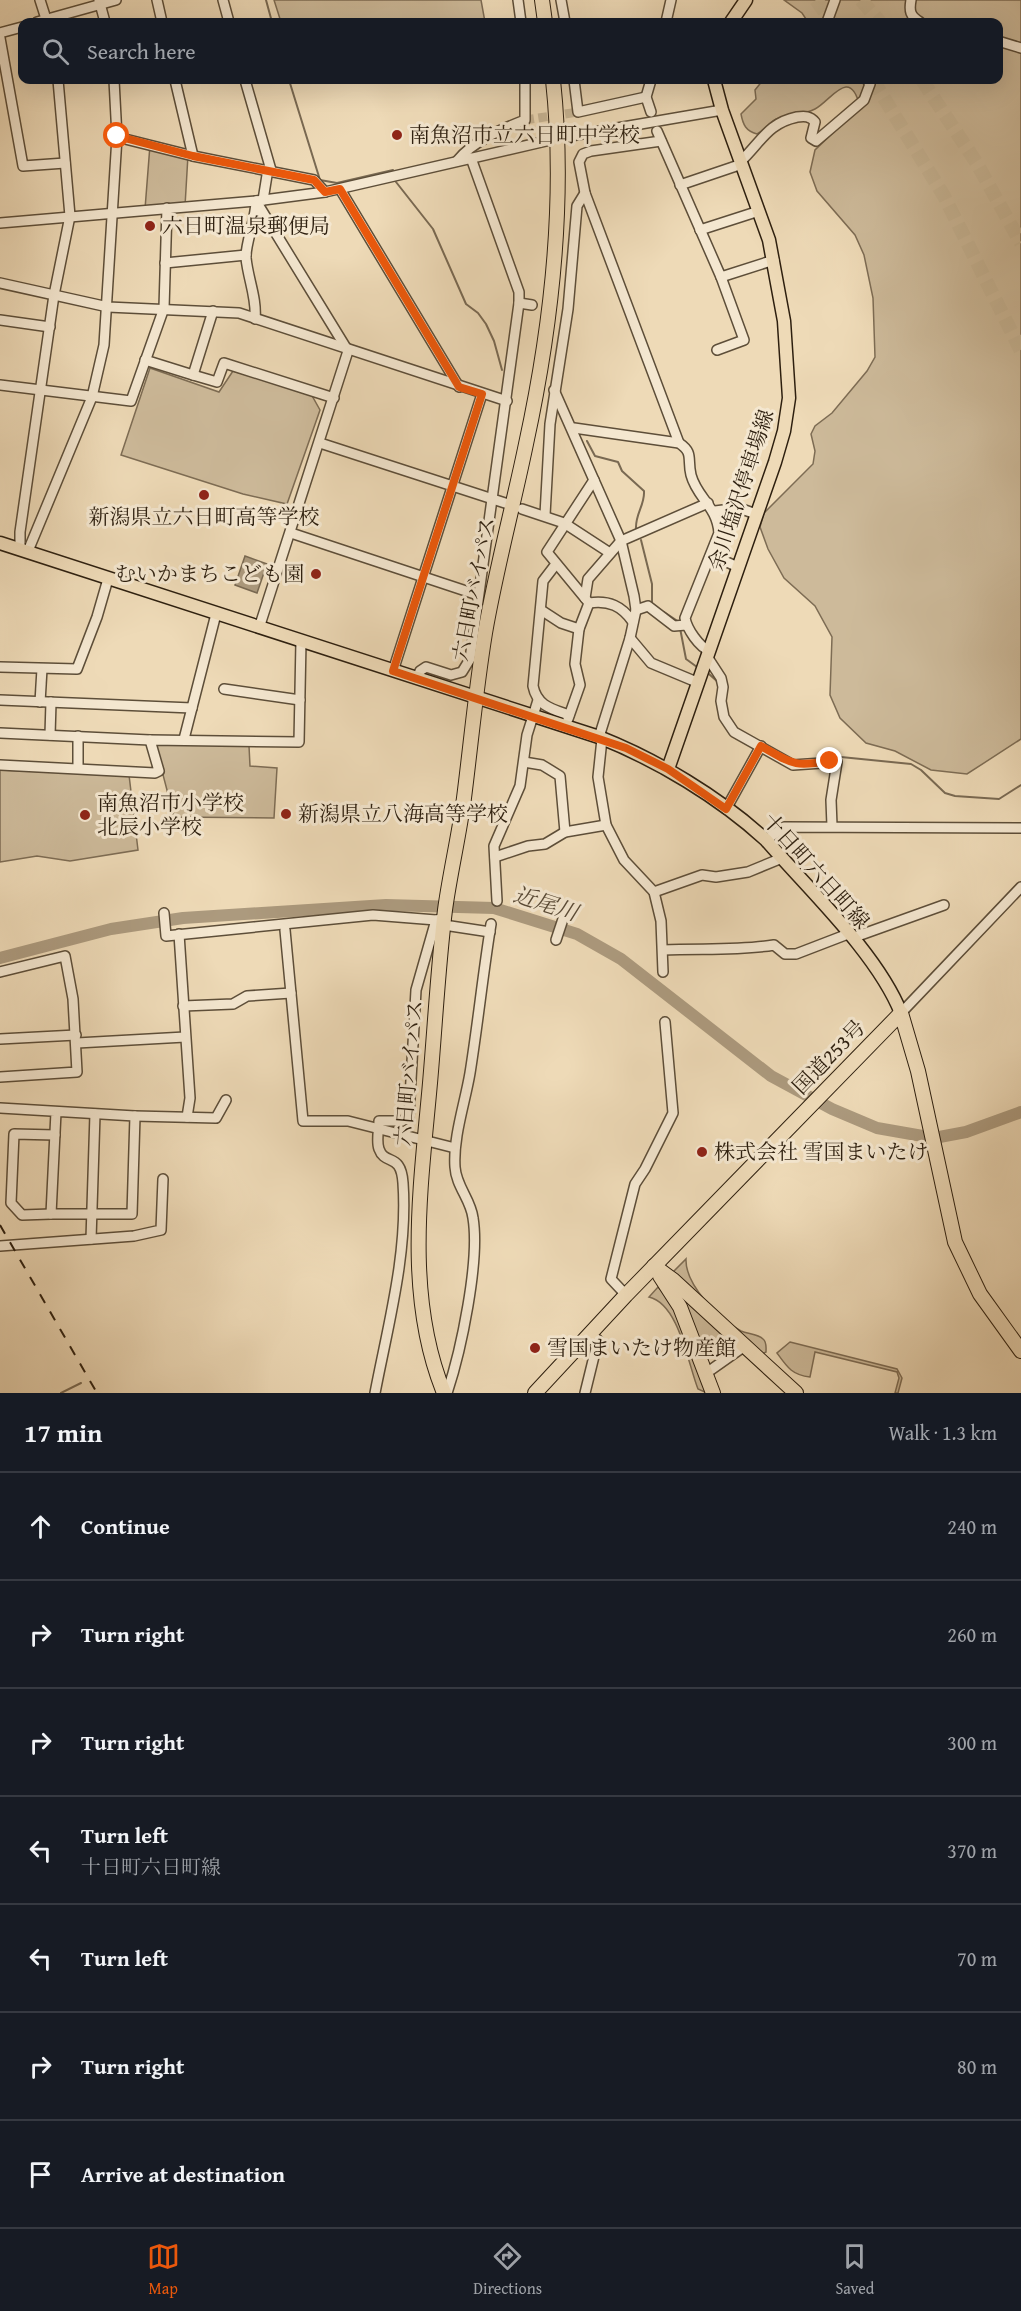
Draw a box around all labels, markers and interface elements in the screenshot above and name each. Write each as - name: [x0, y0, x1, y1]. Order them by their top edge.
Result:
- search box: [18, 18, 1003, 84]
- icon: search: [39, 35, 72, 68]
- text: Search here: [87, 35, 196, 67]
- place label: 南魚沼市立六日町中学校: [409, 119, 640, 150]
- route start: [103, 122, 129, 148]
- marker: 南魚沼市立六日町中学校: [390, 128, 404, 142]
- place label: 六日町温泉郵便局: [162, 210, 330, 241]
- marker: 六日町温泉郵便局: [143, 219, 157, 233]
- street label: 余川塩沢停車場線: [700, 405, 781, 575]
- marker: 新潟県立六日町高等学校: [197, 488, 211, 502]
- place label: 新潟県立六日町高等学校: [89, 501, 320, 532]
- street label: 六日町バイパス: [444, 514, 503, 664]
- place label: むいかまちこども園: [115, 558, 304, 589]
- marker: むいかまちこども園: [309, 567, 323, 581]
- route end: [816, 747, 842, 773]
- place label: 南魚沼市小学校 北辰小学校: [97, 787, 244, 842]
- place label: 新潟県立八海高等学校: [298, 798, 508, 829]
- street label: 十日町六日町線: [756, 806, 877, 936]
- marker: 新潟県立八海高等学校: [279, 807, 293, 821]
- marker: 南魚沼市小学校 北辰小学校: [78, 808, 92, 822]
- water label: 近尾川: [510, 878, 584, 929]
- street label: 六日町バイパス: [387, 999, 430, 1147]
- street label: 国道253号: [785, 1012, 872, 1101]
- place label: 株式会社 雪国まいたけ: [714, 1136, 929, 1167]
- marker: 株式会社 雪国まいたけ: [695, 1145, 709, 1159]
- place label: 雪国まいたけ物産館: [547, 1332, 736, 1363]
- marker: 雪国まいたけ物産館: [528, 1341, 542, 1355]
- text: 17 min: [24, 1413, 102, 1452]
- text: Walk · 1.3 km: [888, 1418, 997, 1447]
- icon: ahead: [24, 1510, 57, 1543]
- text: Continue: [81, 1510, 170, 1542]
- text: 240 m: [947, 1512, 997, 1541]
- icon: right: [24, 1618, 57, 1651]
- text: Turn right: [81, 1618, 184, 1650]
- text: 260 m: [947, 1620, 997, 1649]
- icon: right: [24, 1726, 57, 1759]
- text: Turn right: [81, 1726, 184, 1758]
- text: 300 m: [947, 1728, 997, 1757]
- text: Turn left: [81, 1819, 168, 1851]
- icon: left: [24, 1834, 57, 1867]
- text: 370 m: [947, 1836, 997, 1865]
- text: 十日町六日町線: [81, 1852, 221, 1881]
- icon: left: [24, 1942, 57, 1975]
- text: Turn left: [81, 1942, 168, 1974]
- text: 70 m: [957, 1944, 997, 1973]
- icon: right: [24, 2050, 57, 2083]
- text: Turn right: [81, 2050, 184, 2082]
- text: 80 m: [957, 2052, 997, 2081]
- icon: arrive: [24, 2158, 57, 2191]
- text: Arrive at destination: [81, 2158, 285, 2190]
- tab: Map: [147, 2240, 180, 2300]
- tab: Directions: [473, 2240, 542, 2300]
- tab: Saved: [835, 2240, 874, 2300]

